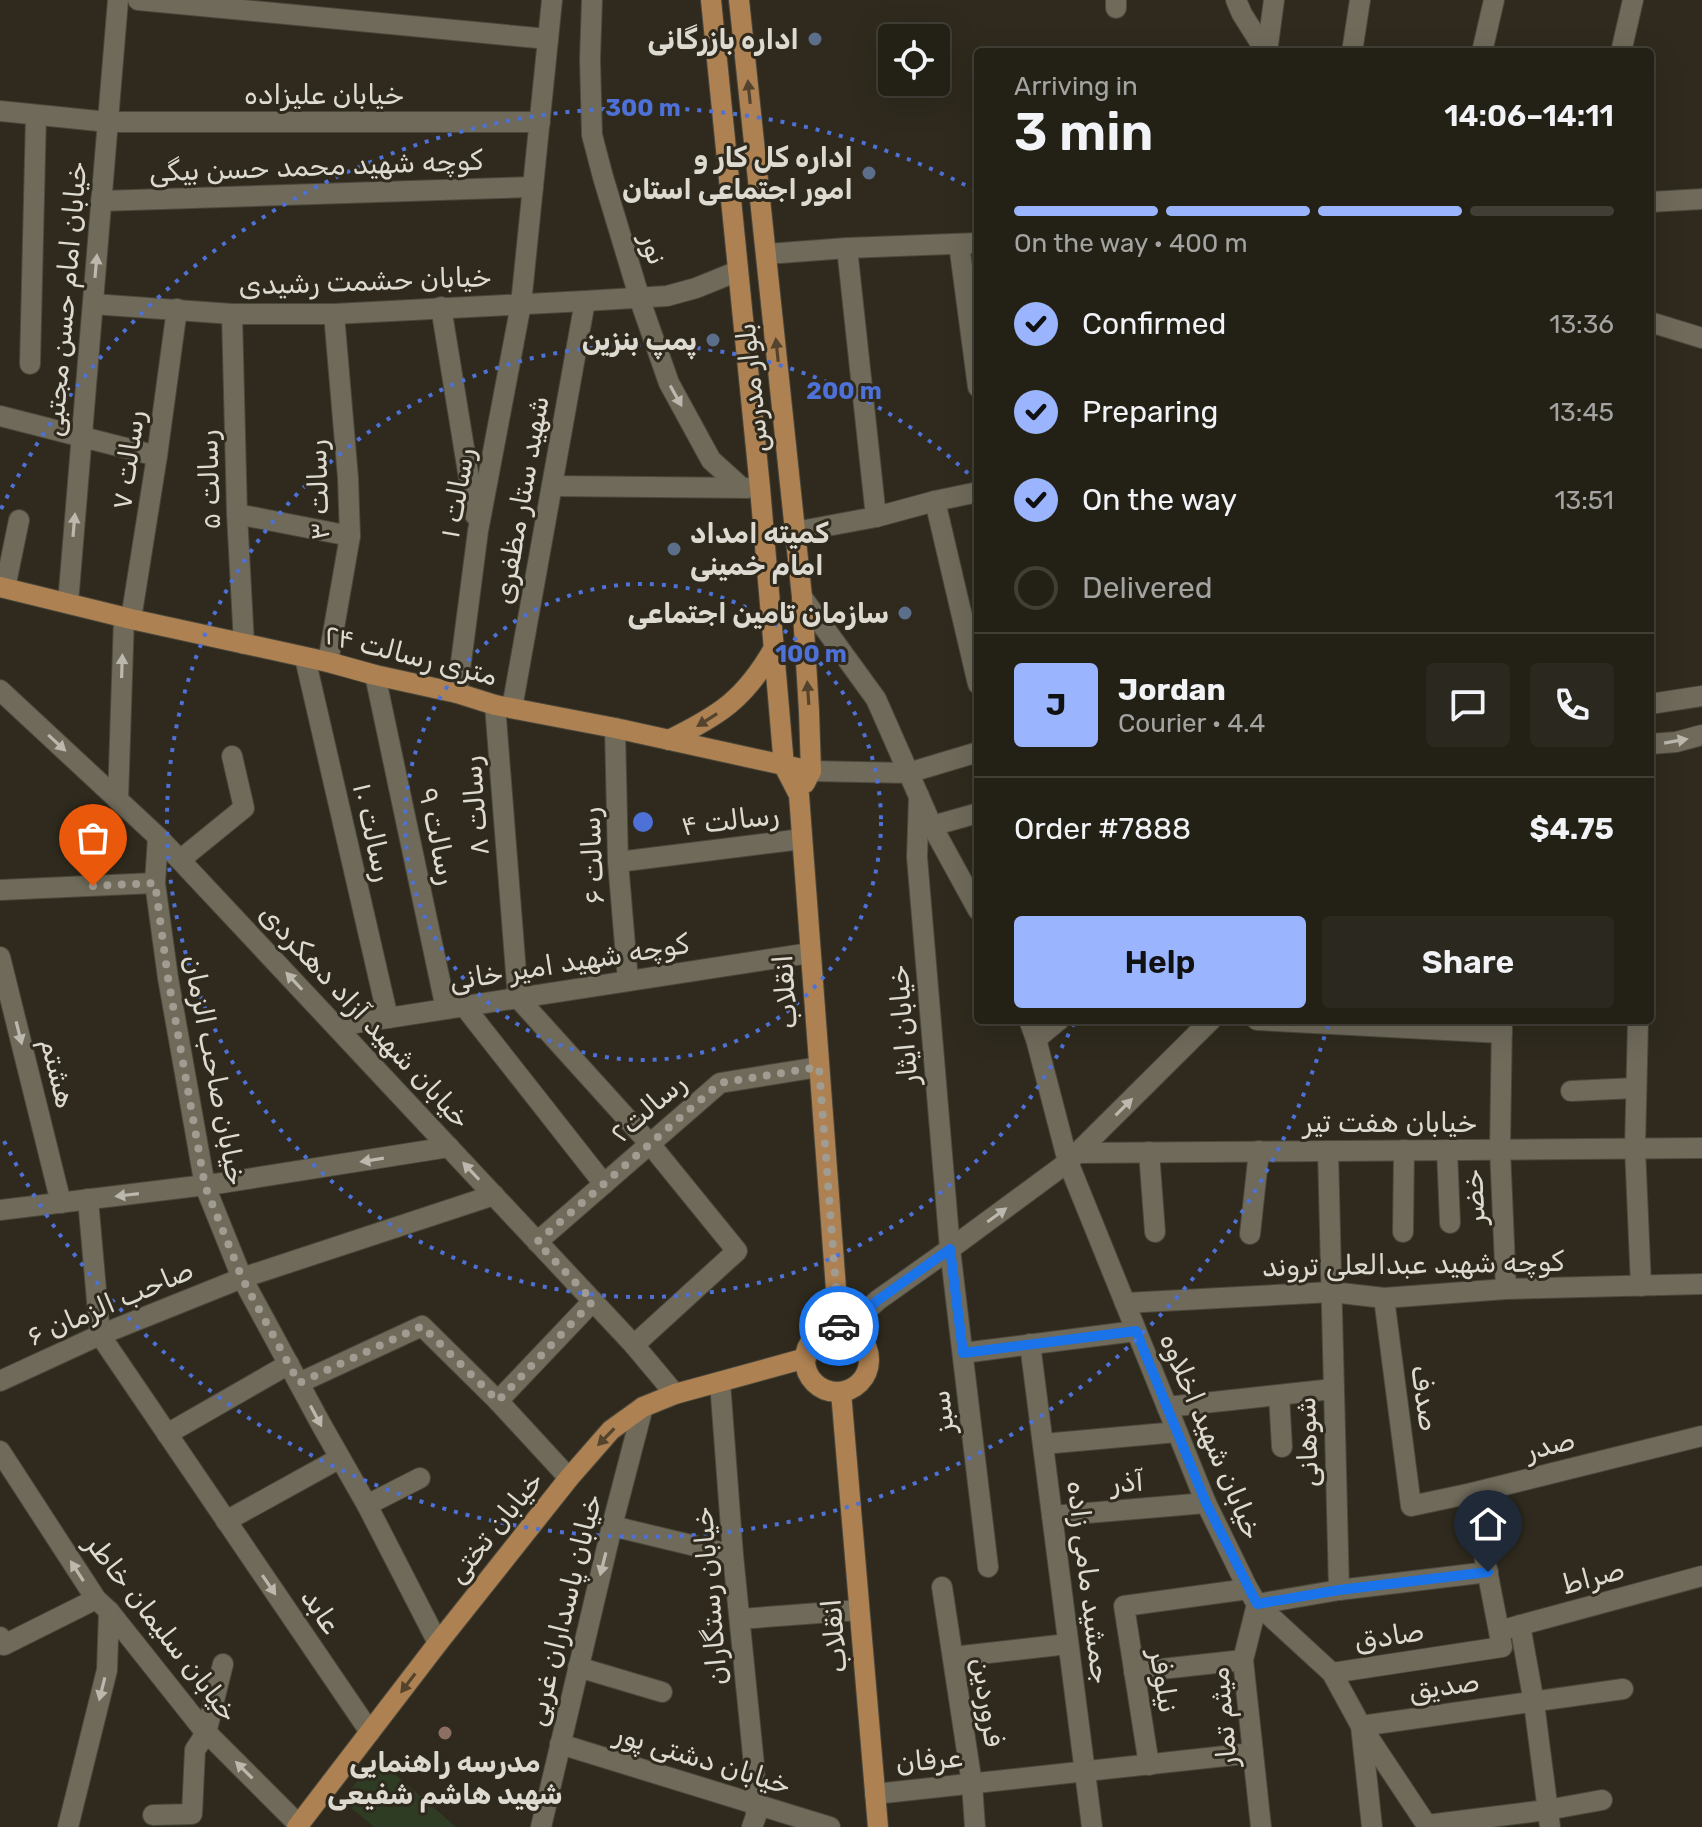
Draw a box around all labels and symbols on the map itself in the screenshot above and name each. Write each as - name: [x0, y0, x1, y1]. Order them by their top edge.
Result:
- place label: اداره بازرگانی: [647, 23, 799, 56]
- marker: اداره بازرگانی: [806, 30, 824, 48]
- street label: خیابان علیزاده: [244, 78, 404, 111]
- one-way arrow: [743, 79, 756, 104]
- text: 300 m: [605, 94, 681, 122]
- place label: اداره کل کار و امور اجتماعی استان: [622, 141, 853, 206]
- street label: کوچه شهید محمد حسن بیگی: [148, 144, 484, 188]
- street label: خیابان امام حسن مجتبی: [37, 160, 95, 438]
- marker: اداره کل کار و امور اجتماعی استان: [860, 164, 878, 182]
- street label: نور: [633, 228, 674, 269]
- one-way arrow: [90, 253, 103, 278]
- street label: خیابان حشمت رشیدی: [238, 260, 492, 302]
- street label: بلوار مدرس: [729, 322, 775, 454]
- place label: پمپ بنزین: [582, 324, 697, 360]
- marker: پمپ بنزین: [704, 331, 722, 349]
- one-way arrow: [770, 337, 783, 362]
- text: 200 m: [806, 377, 882, 405]
- one-way arrow: [669, 385, 683, 408]
- street label: شهید ستار مظفری: [486, 393, 556, 607]
- street label: رسالت ۷: [105, 408, 151, 512]
- street label: رسالت ۵: [191, 429, 227, 531]
- street label: رسالت ۳: [300, 439, 336, 541]
- street label: رسالت ۱: [433, 445, 481, 541]
- one-way arrow: [68, 512, 81, 537]
- place label: کمیته امداد امام خمینی: [690, 517, 829, 584]
- marker: کمیته امداد امام خمینی: [665, 540, 683, 558]
- place label: سازمان تامین اجتماعی: [628, 597, 889, 630]
- marker: سازمان تامین اجتماعی: [896, 604, 914, 622]
- street label: ۲۴ متری رسالت: [321, 618, 501, 692]
- text: 100 m: [775, 640, 847, 668]
- one-way arrow: [116, 653, 129, 678]
- one-way arrow: [801, 680, 814, 705]
- one-way arrow: [696, 712, 718, 726]
- one-way arrow: [47, 733, 66, 751]
- one-way arrow: [1664, 734, 1689, 746]
- street label: رسالت ۸: [454, 755, 496, 857]
- street label: رسالت ۱۰: [346, 780, 400, 884]
- street label: رسالت ۹: [412, 784, 464, 888]
- street label: رسالت ۴: [679, 798, 781, 842]
- pin: [59, 804, 127, 886]
- street label: رسالت ۶: [573, 807, 611, 905]
- centre of rings: [629, 808, 657, 836]
- street label: خیابان شهید آزاد دهکردی: [252, 897, 478, 1135]
- street label: کوچه شهید امیر خانی: [447, 927, 692, 997]
- street label: خیابان صاحب الزمان: [176, 952, 254, 1188]
- street label: انقلاب: [766, 954, 804, 1030]
- street label: خیابان ایثار: [881, 964, 925, 1088]
- one-way arrow: [285, 972, 303, 991]
- one-way arrow: [13, 1020, 25, 1045]
- street label: هشتم: [32, 1035, 83, 1112]
- street label: رسالت۲: [604, 1066, 692, 1150]
- one-way arrow: [1114, 1098, 1133, 1117]
- street label: خیابان هفت تیر: [1301, 1106, 1477, 1139]
- one-way arrow: [359, 1154, 384, 1166]
- one-way arrow: [463, 1162, 481, 1181]
- street label: خضر: [1456, 1168, 1492, 1228]
- one-way arrow: [114, 1188, 139, 1201]
- one-way arrow: [986, 1208, 1007, 1224]
- street label: کوچه شهید عبدالعلی تروند: [1262, 1245, 1565, 1283]
- street label: صاحب الزمان ۶: [22, 1253, 198, 1353]
- courier: [799, 1286, 879, 1366]
- street label: خیابان شهید اخلاوه: [1153, 1328, 1269, 1544]
- street label: صدف: [1404, 1363, 1446, 1433]
- street label: سبز: [923, 1388, 961, 1438]
- street label: شوهانی: [1289, 1396, 1325, 1488]
- one-way arrow: [310, 1405, 323, 1428]
- street label: صدر: [1520, 1423, 1578, 1468]
- one-way arrow: [597, 1427, 616, 1446]
- street label: خیابان تختی: [440, 1464, 550, 1590]
- street label: آذر: [1107, 1464, 1145, 1500]
- street label: جمشید مامی زاده: [1060, 1479, 1118, 1685]
- street label: خیابان پاسداران غربی: [519, 1490, 611, 1730]
- pin: [1454, 1490, 1522, 1572]
- street label: خیابان رستگاران: [686, 1505, 734, 1687]
- street label: خیابان سلیمان خاطر: [77, 1526, 245, 1728]
- one-way arrow: [596, 1552, 609, 1577]
- street label: صراط: [1558, 1553, 1628, 1601]
- one-way arrow: [70, 1560, 85, 1581]
- one-way arrow: [262, 1575, 277, 1596]
- street label: عابد: [294, 1582, 348, 1640]
- street label: انقلاب: [814, 1597, 854, 1675]
- street label: صادق: [1352, 1614, 1426, 1658]
- street label: نیلوفر: [1142, 1645, 1185, 1715]
- street label: فروردین: [965, 1655, 1011, 1749]
- street label: صدیق: [1406, 1665, 1482, 1707]
- street label: میثم تمار: [1202, 1666, 1246, 1770]
- one-way arrow: [400, 1673, 416, 1693]
- one-way arrow: [96, 1676, 108, 1701]
- street label: خیابان دشتی پور: [608, 1716, 795, 1803]
- marker: مدرسه راهنمایی شهید هاشم شفیعی: [436, 1724, 454, 1742]
- street label: عرفان: [894, 1741, 964, 1779]
- place label: مدرسه راهنمایی شهید هاشم شفیعی: [327, 1746, 563, 1813]
- one-way arrow: [235, 1761, 254, 1779]

